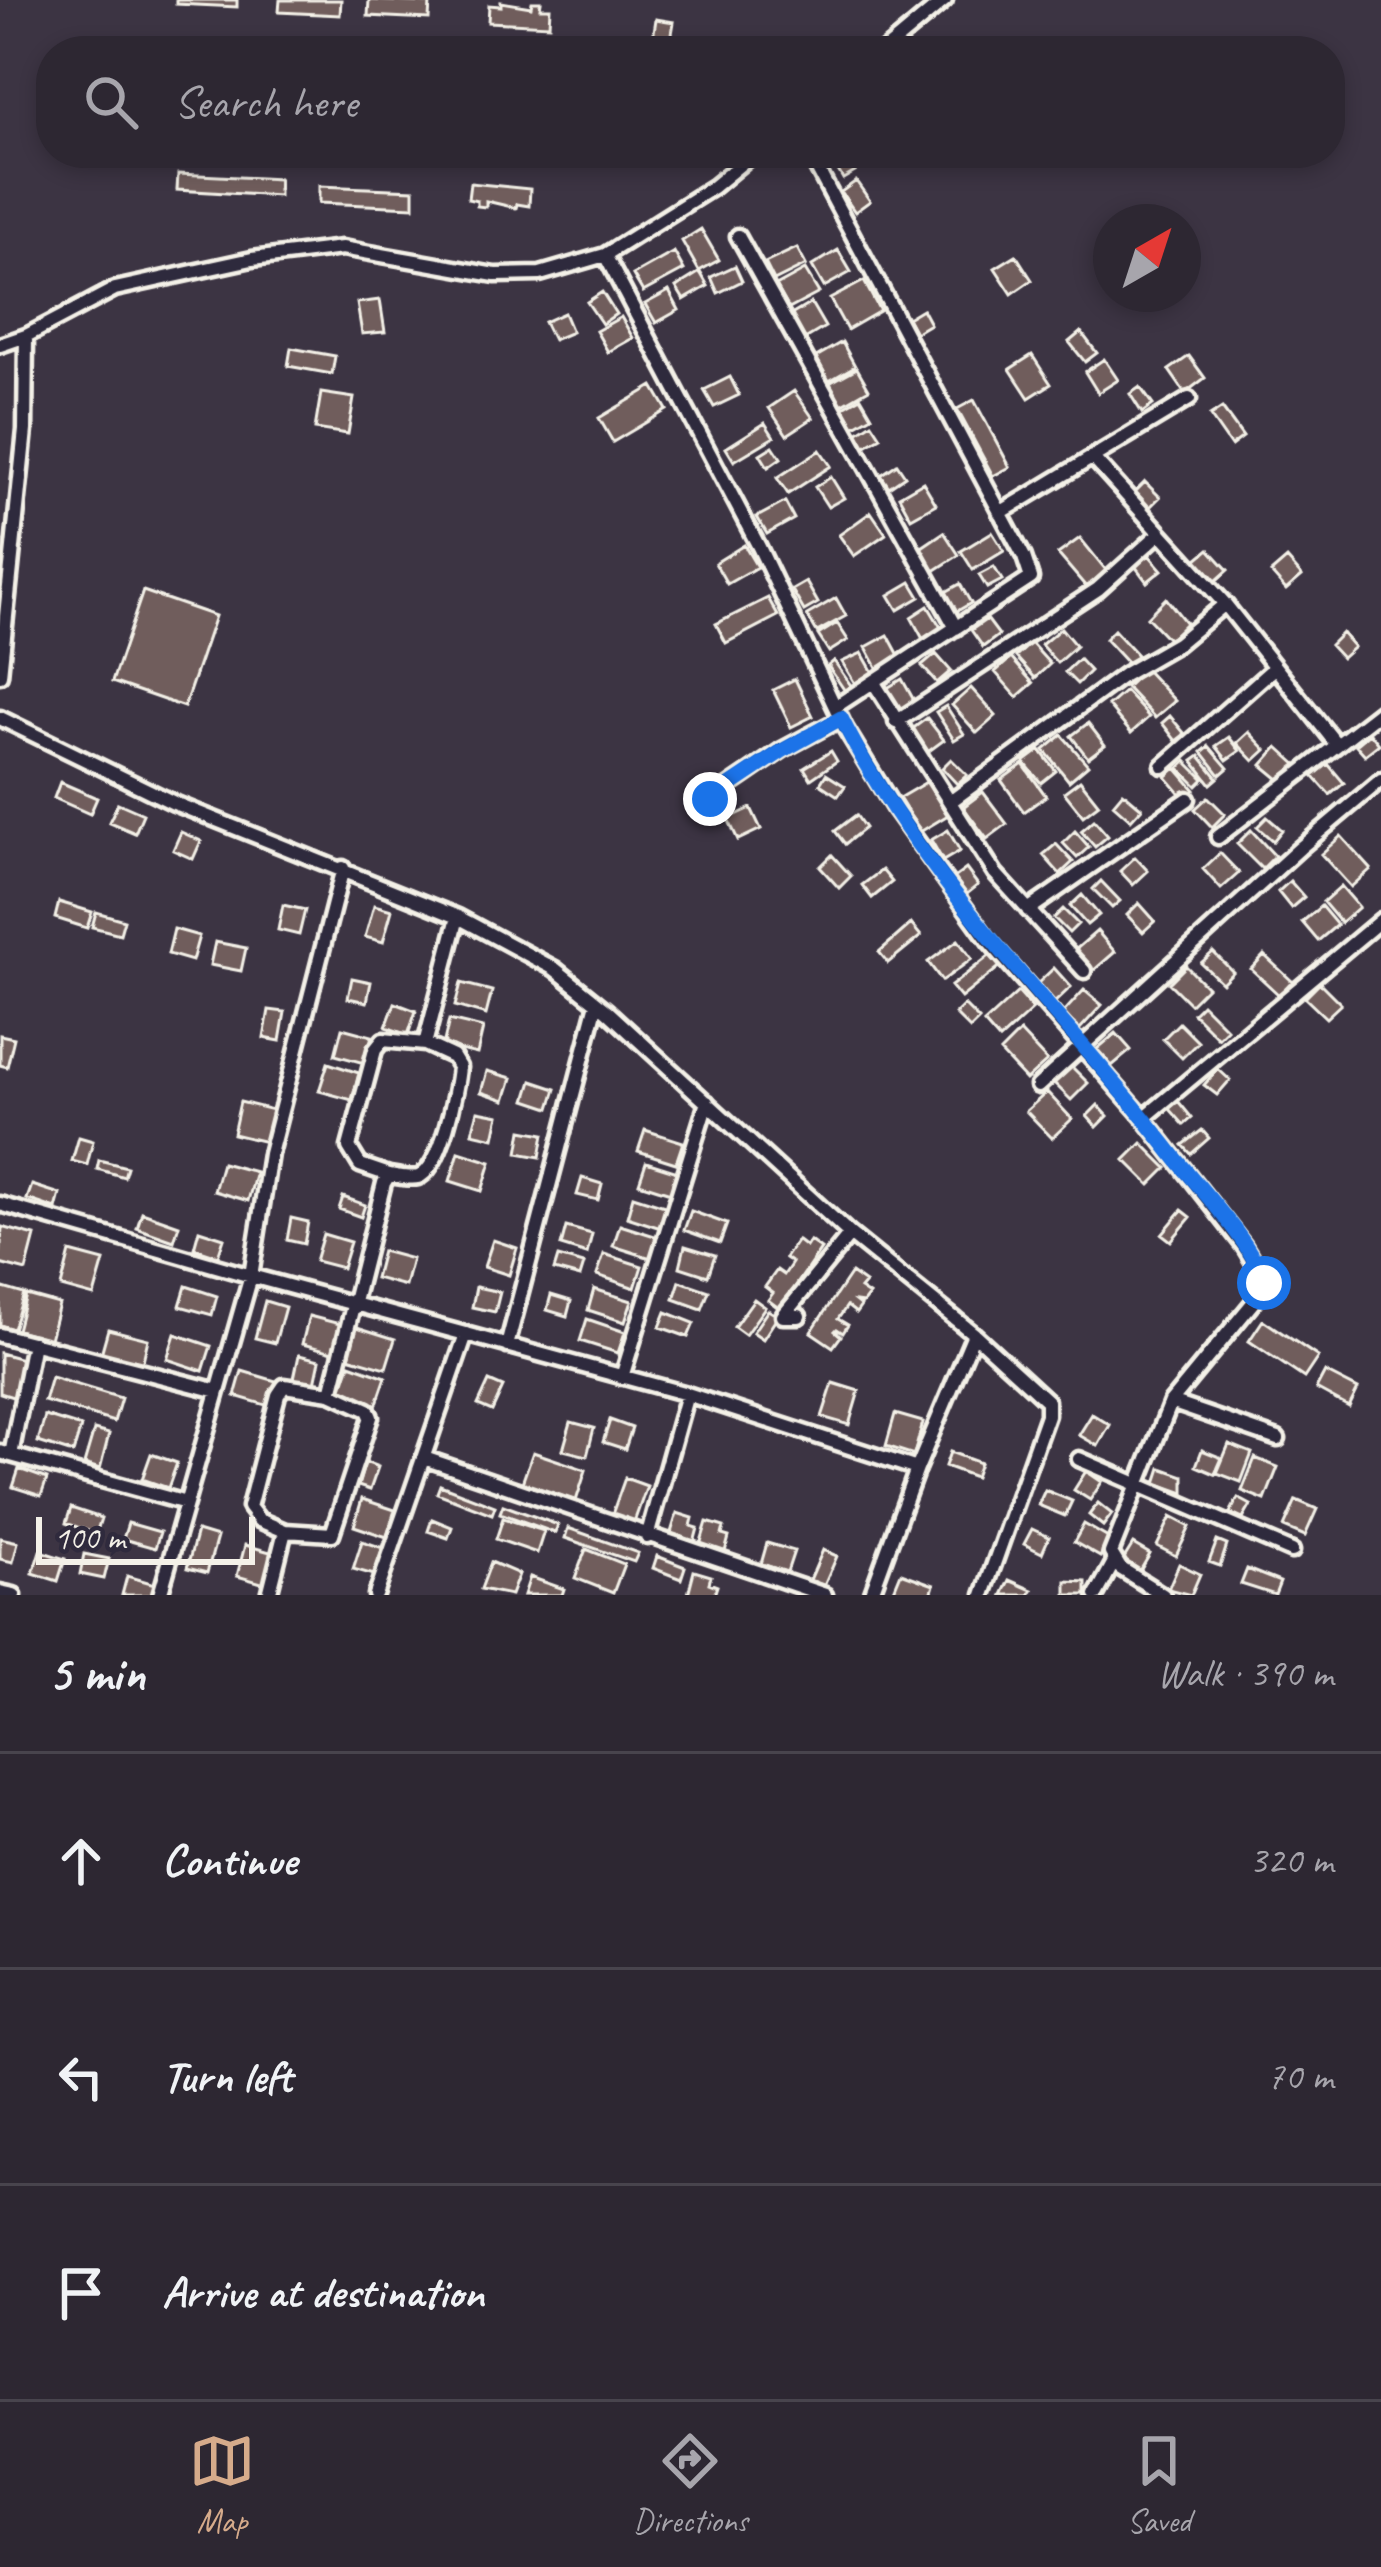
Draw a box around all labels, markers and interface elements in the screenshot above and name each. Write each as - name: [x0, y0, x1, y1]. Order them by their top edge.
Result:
- search box: [36, 36, 1345, 168]
- icon: search: [78, 69, 144, 135]
- text: Search here: [174, 74, 357, 131]
- north arrow: [1093, 204, 1201, 312]
- route end: [683, 772, 737, 826]
- route start: [1237, 1256, 1291, 1310]
- scale bar: [36, 1511, 255, 1564]
- text: 100 m: [54, 1517, 125, 1559]
- text: 5 min: [48, 1641, 145, 1705]
- text: Walk · 390 m: [1157, 1649, 1333, 1698]
- icon: ahead: [48, 1828, 114, 1894]
- text: Continue: [162, 1832, 296, 1889]
- text: 320 m: [1249, 1836, 1333, 1885]
- icon: left: [48, 2044, 114, 2110]
- text: Turn left: [162, 2048, 292, 2105]
- text: 70 m: [1267, 2052, 1333, 2101]
- icon: arrive: [48, 2260, 114, 2326]
- text: Arrive at destination: [162, 2264, 484, 2321]
- tab: Map: [189, 2428, 255, 2542]
- tab: Directions: [633, 2428, 748, 2542]
- tab: Saved: [1126, 2428, 1192, 2542]

